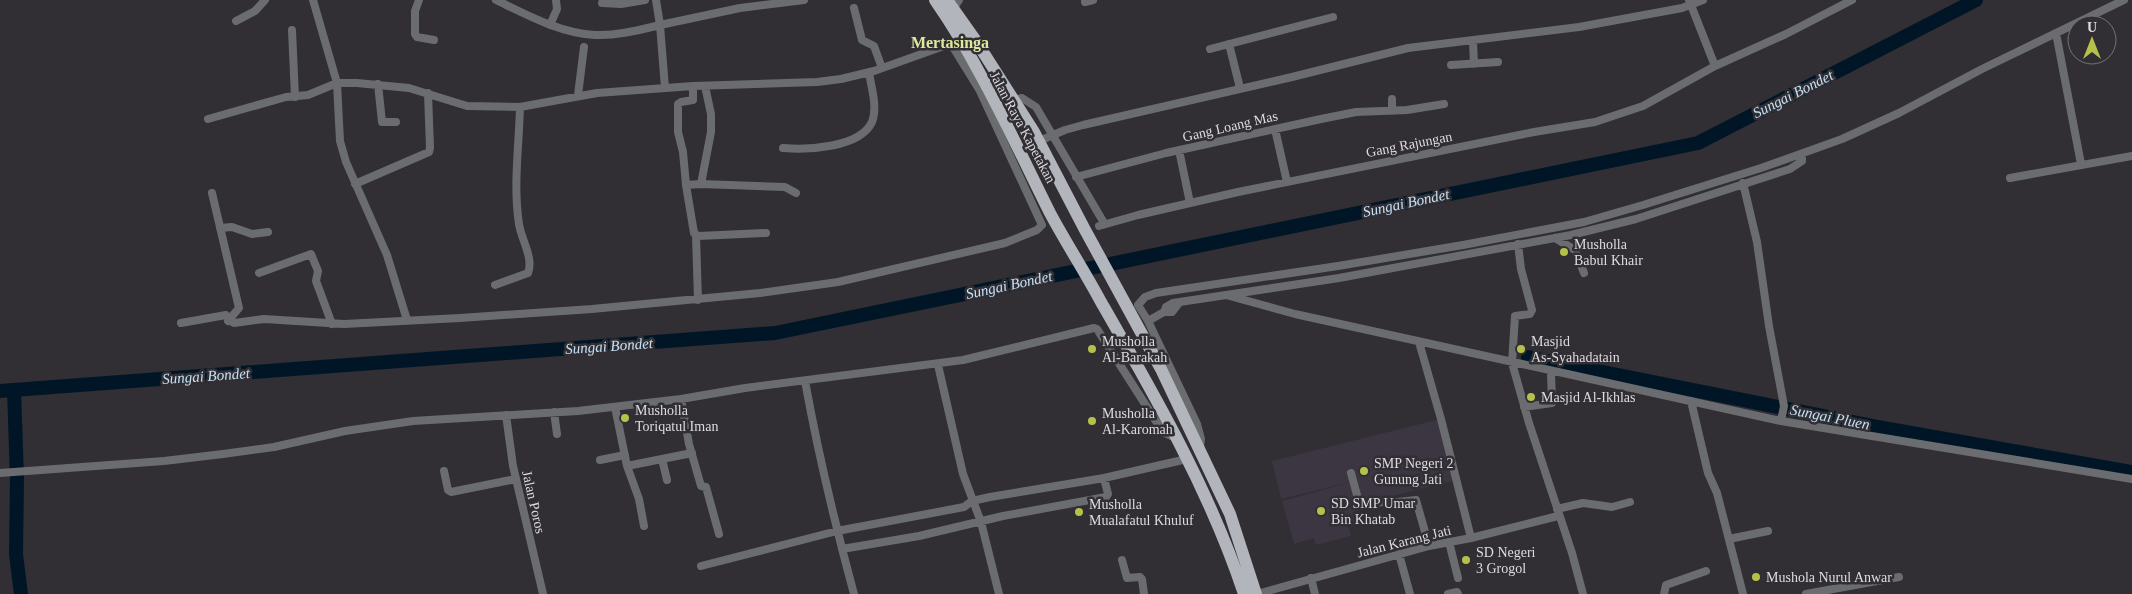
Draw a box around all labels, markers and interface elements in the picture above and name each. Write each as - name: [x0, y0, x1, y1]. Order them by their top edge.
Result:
- north arrow: [2067, 15, 2117, 65]
- text: U: [2087, 20, 2097, 35]
- district label: Mertasinga: [911, 34, 989, 52]
- water label: Sungai Bondet: [1750, 67, 1837, 121]
- street label: Jalan Raya Kapetakan: [987, 69, 1058, 186]
- street label: Gang Loang Mas: [1181, 108, 1279, 145]
- street label: Gang Rajungan: [1365, 129, 1453, 160]
- water label: Sungai Bondet: [1361, 186, 1451, 220]
- place label: Musholla Babul Khair: [1574, 237, 1643, 268]
- marker: Musholla Babul Khair: [1558, 246, 1570, 258]
- water label: Sungai Bondet: [964, 268, 1054, 302]
- place label: Musholla Al-Barakah: [1102, 334, 1167, 365]
- place label: Masjid As-Syahadatain: [1531, 334, 1620, 365]
- water label: Sungai Bondet: [565, 335, 654, 357]
- marker: Musholla Al-Barakah: [1086, 343, 1098, 355]
- marker: Masjid As-Syahadatain: [1515, 343, 1527, 355]
- water label: Sungai Bondet: [162, 365, 251, 387]
- place label: Masjid Al-Ikhlas: [1541, 390, 1636, 405]
- marker: Masjid Al-Ikhlas: [1525, 391, 1537, 403]
- water label: Sungai Pluen: [1789, 401, 1871, 433]
- place label: Musholla Toriqatul Iman: [635, 403, 718, 434]
- place label: Musholla Al-Karomah: [1102, 406, 1173, 437]
- marker: Musholla Toriqatul Iman: [619, 412, 631, 424]
- marker: Musholla Al-Karomah: [1086, 415, 1098, 427]
- place label: SMP Negeri 2 Gunung Jati: [1374, 456, 1454, 487]
- marker: SMP Negeri 2 Gunung Jati: [1358, 465, 1370, 477]
- street label: Jalan Poros: [519, 469, 548, 535]
- place label: SD SMP Umar Bin Khatab: [1331, 496, 1416, 527]
- place label: Musholla Mualafatul Khuluf: [1089, 497, 1194, 528]
- marker: SD SMP Umar Bin Khatab: [1315, 505, 1327, 517]
- marker: Musholla Mualafatul Khuluf: [1073, 506, 1085, 518]
- street label: Jalan Karang Jati: [1356, 523, 1453, 560]
- place label: SD Negeri 3 Grogol: [1476, 545, 1536, 576]
- marker: SD Negeri 3 Grogol: [1460, 554, 1472, 566]
- place label: Mushola Nurul Anwar: [1766, 570, 1892, 585]
- marker: Mushola Nurul Anwar: [1750, 571, 1762, 583]

